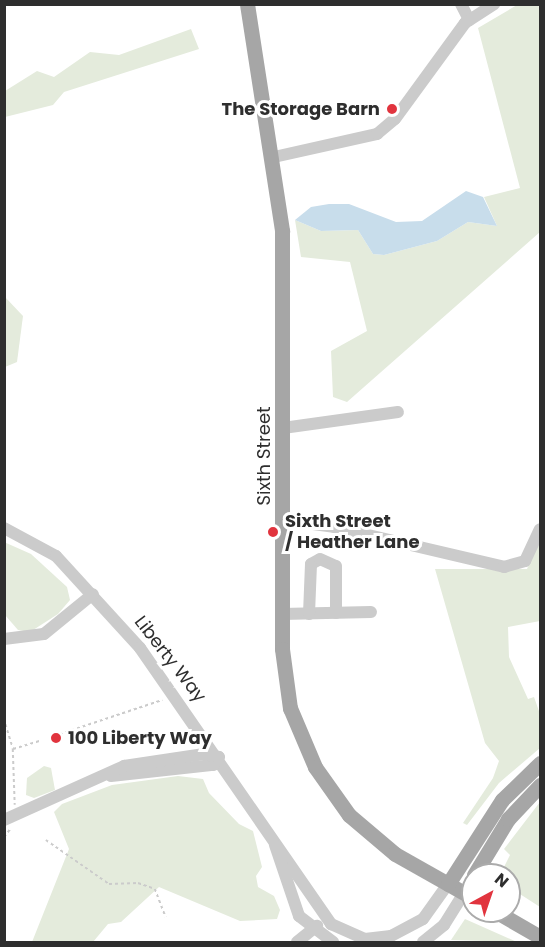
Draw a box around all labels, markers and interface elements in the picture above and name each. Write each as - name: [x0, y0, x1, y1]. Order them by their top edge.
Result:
- place label: The Storage Barn: [222, 98, 380, 120]
- marker: The Storage Barn: [385, 102, 399, 116]
- street label: Sixth Street: [253, 406, 275, 506]
- place label: Sixth Street / Heather Lane: [285, 511, 420, 554]
- marker: Sixth Street / Heather Lane: [266, 525, 280, 539]
- street label: Liberty Way: [130, 612, 210, 706]
- place label: 100 Liberty Way: [68, 727, 212, 749]
- marker: 100 Liberty Way: [49, 731, 63, 745]
- north arrow: [461, 863, 521, 923]
- text: N: [490, 868, 514, 893]

